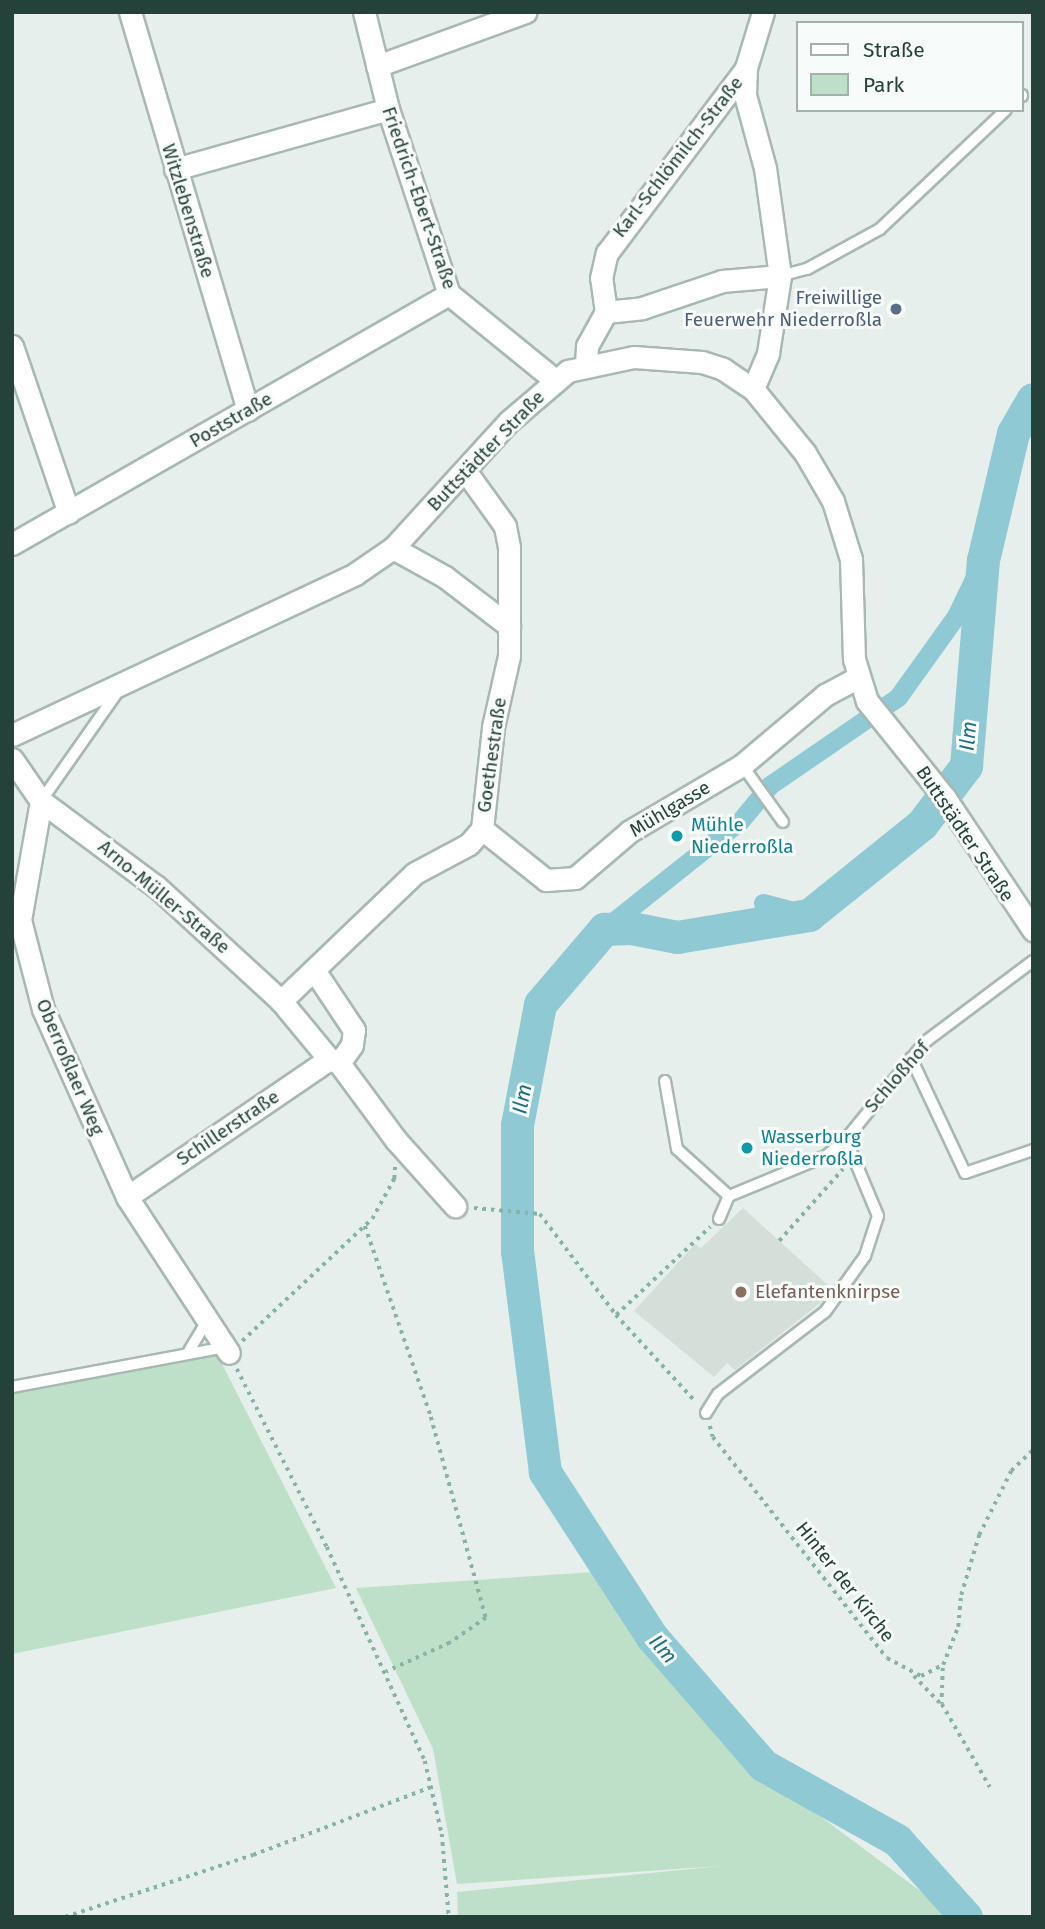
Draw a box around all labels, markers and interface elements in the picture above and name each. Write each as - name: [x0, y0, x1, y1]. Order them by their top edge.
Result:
- legend: [796, 21, 1024, 112]
- text: Straße: [863, 37, 925, 63]
- street label: Karl-Schlömilch-Straße: [608, 72, 748, 242]
- text: Park: [863, 72, 904, 98]
- street label: Friedrich-Ebert-Straße: [377, 104, 461, 292]
- street label: Witzlebenstraße: [157, 141, 219, 281]
- place label: Freiwillige Feuerwehr Niederroßla: [684, 287, 882, 331]
- marker: Freiwillige Feuerwehr Niederroßla: [888, 301, 904, 317]
- street label: Buttstädter Straße: [423, 386, 549, 516]
- street label: Poststraße: [186, 387, 276, 453]
- street label: Goethestraße: [473, 696, 511, 814]
- water label: Ilm: [954, 720, 982, 752]
- street label: Buttstädter Straße: [911, 762, 1019, 906]
- street label: Mühlgasse: [626, 776, 714, 842]
- place label: Mühle Niederroßla: [691, 814, 794, 858]
- marker: Mühle Niederroßla: [669, 828, 685, 844]
- street label: Arno-Müller-Straße: [94, 835, 234, 959]
- street label: Oberroßlaer Weg: [31, 996, 109, 1138]
- street label: Schloßhof: [860, 1037, 934, 1117]
- water label: Ilm: [507, 1082, 537, 1116]
- street label: Schillerstraße: [172, 1085, 284, 1171]
- place label: Wasserburg Niederroßla: [761, 1126, 864, 1170]
- marker: Wasserburg Niederroßla: [739, 1140, 755, 1156]
- place label: Elefantenknirpse: [755, 1281, 900, 1303]
- marker: Elefantenknirpse: [733, 1284, 749, 1300]
- street label: Hinter der Kirche: [791, 1517, 899, 1647]
- water label: Ilm: [644, 1629, 682, 1669]

